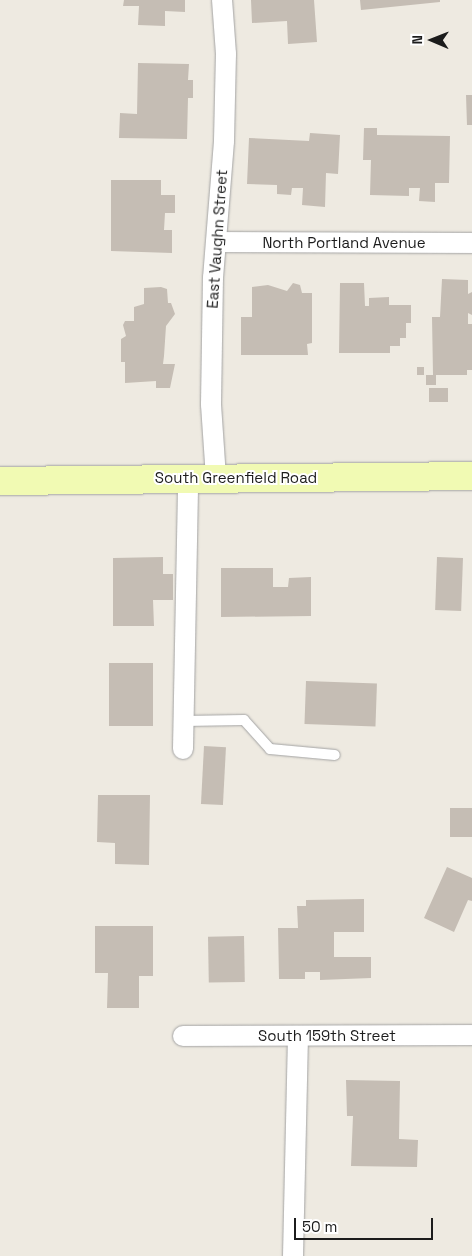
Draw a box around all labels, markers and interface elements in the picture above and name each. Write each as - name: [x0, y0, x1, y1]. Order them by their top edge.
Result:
- north arrow: [407, 15, 457, 65]
- text: N: [408, 35, 426, 45]
- street label: East Vaughn Street: [203, 169, 231, 309]
- street label: North Portland Avenue: [262, 234, 426, 252]
- street label: South Greenfield Road: [155, 469, 317, 487]
- street label: South 159th Street: [258, 1027, 396, 1045]
- scale bar: [297, 1208, 436, 1240]
- text: 50 m: [302, 1217, 337, 1236]

